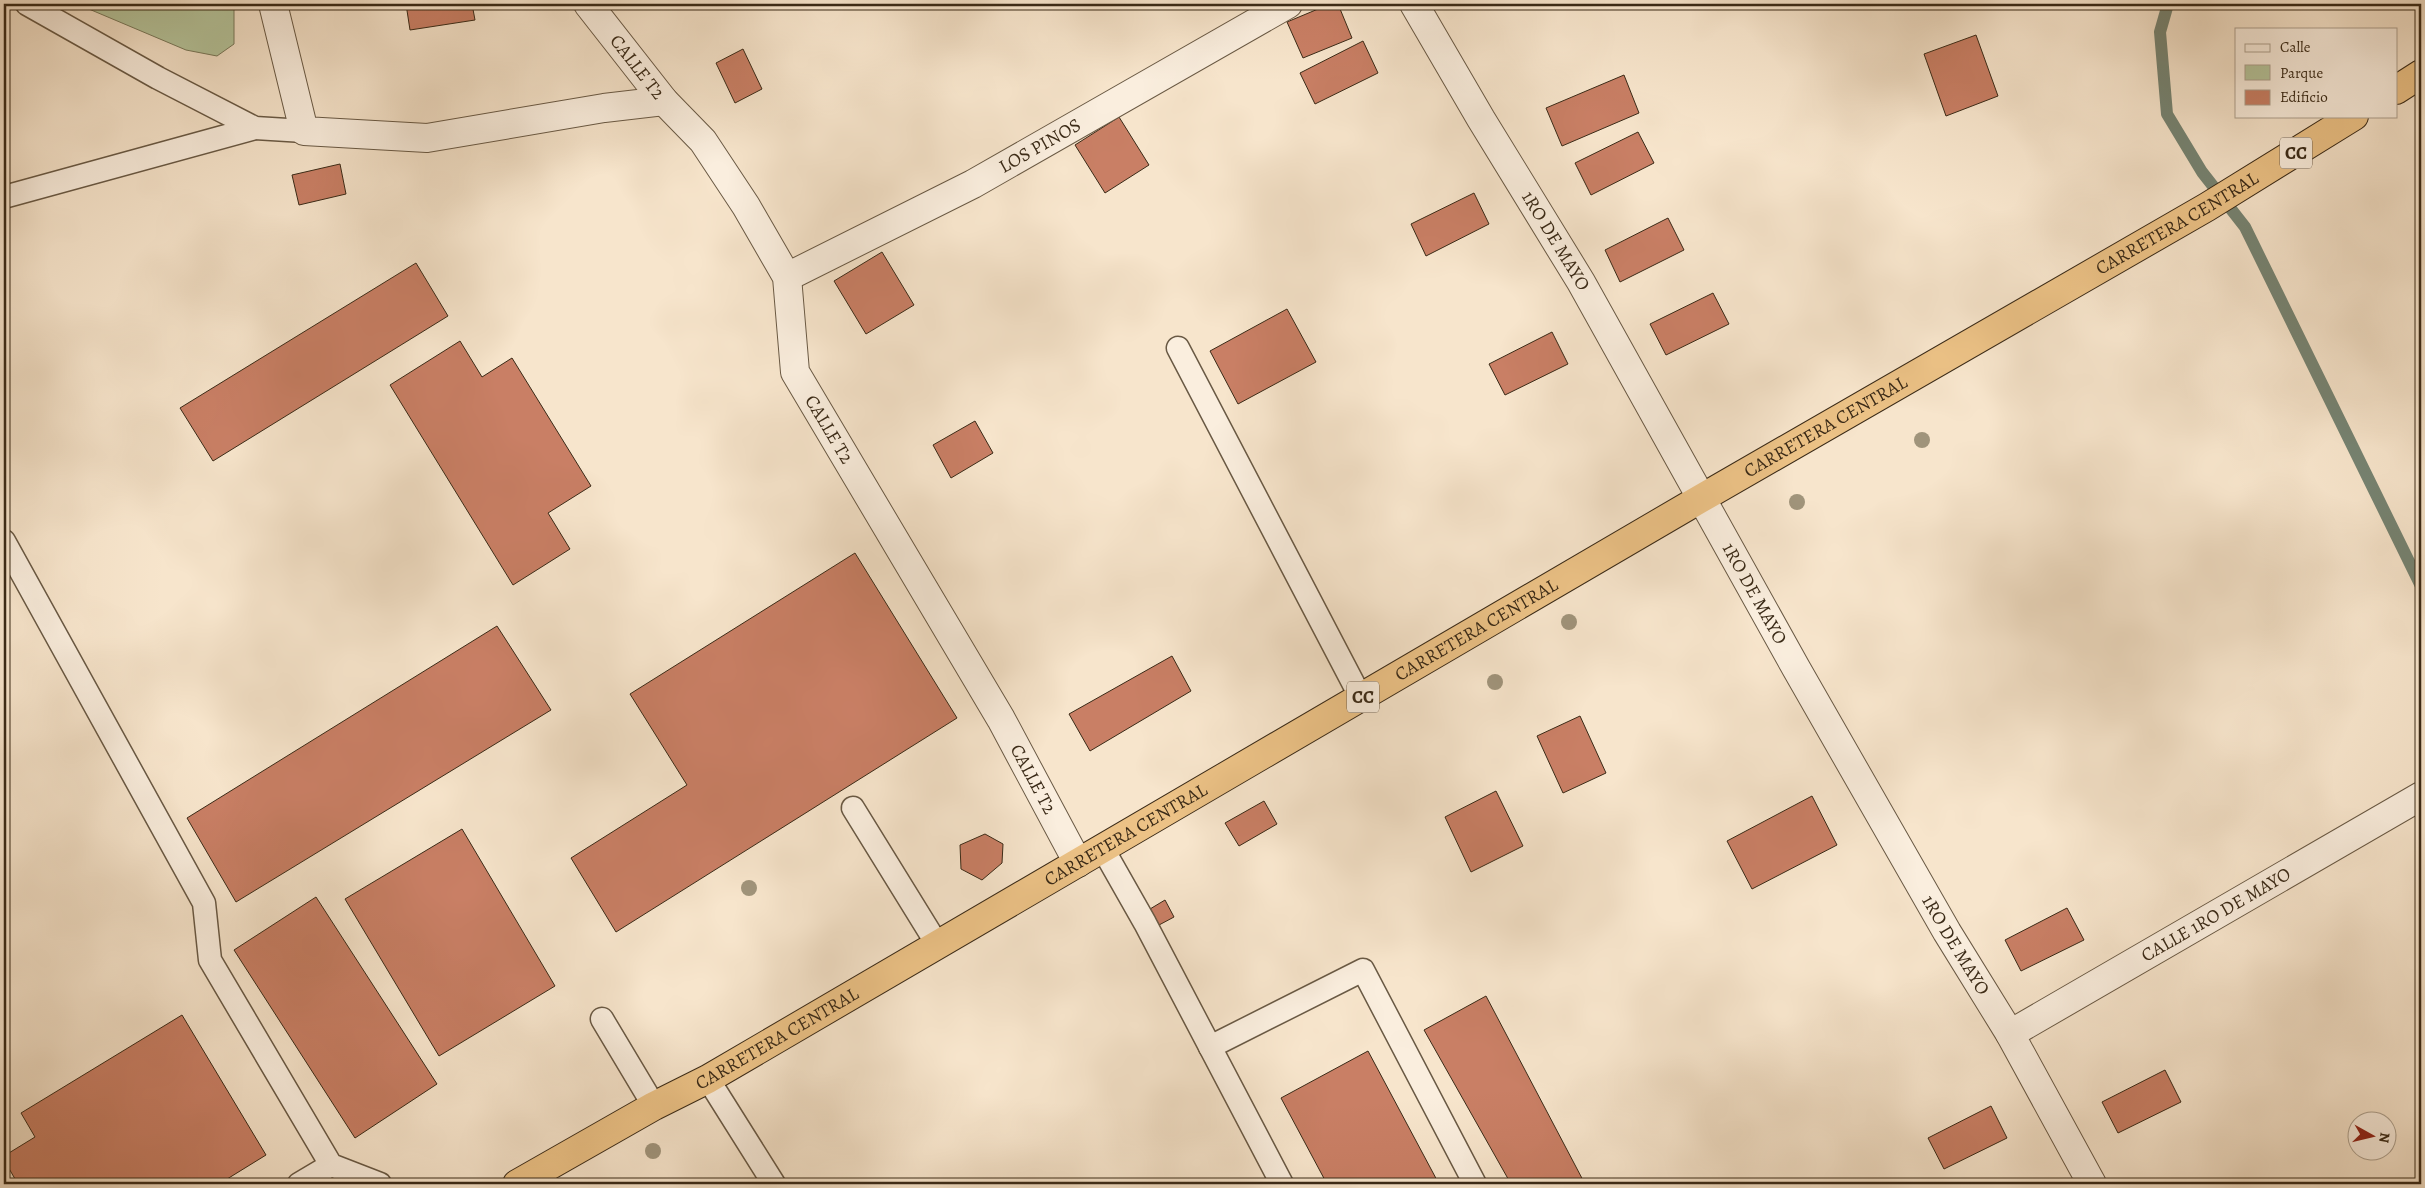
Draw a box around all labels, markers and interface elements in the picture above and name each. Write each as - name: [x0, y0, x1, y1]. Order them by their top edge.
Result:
- legend: [2235, 28, 2398, 118]
- street label: CALLE T2: [604, 29, 671, 105]
- text: Calle: [2280, 37, 2311, 57]
- text: Parque: [2280, 63, 2323, 83]
- text: Edificio: [2280, 87, 2328, 107]
- street label: LOS PINOS: [994, 112, 1086, 180]
- road number: CC: [2280, 138, 2312, 168]
- street label: CARRETERA CENTRAL: [2091, 165, 2264, 281]
- street label: 1RO DE MAYO: [1515, 186, 1596, 295]
- street label: CARRETERA CENTRAL: [1739, 369, 1912, 484]
- street label: CALLE T2: [798, 390, 860, 469]
- street label: 1RO DE MAYO: [1716, 538, 1793, 649]
- street label: CARRETERA CENTRAL: [1390, 572, 1563, 688]
- road number: CC: [1347, 682, 1379, 712]
- street label: CALLE T2: [1004, 739, 1062, 819]
- street label: CARRETERA CENTRAL: [1040, 777, 1212, 893]
- street label: CALLE 1RO DE MAYO: [2136, 861, 2296, 968]
- street label: 1RO DE MAYO: [1916, 890, 1996, 1000]
- street label: CARRETERA CENTRAL: [691, 981, 864, 1096]
- north arrow: [2348, 1110, 2398, 1160]
- text: N: [2374, 1131, 2394, 1144]

